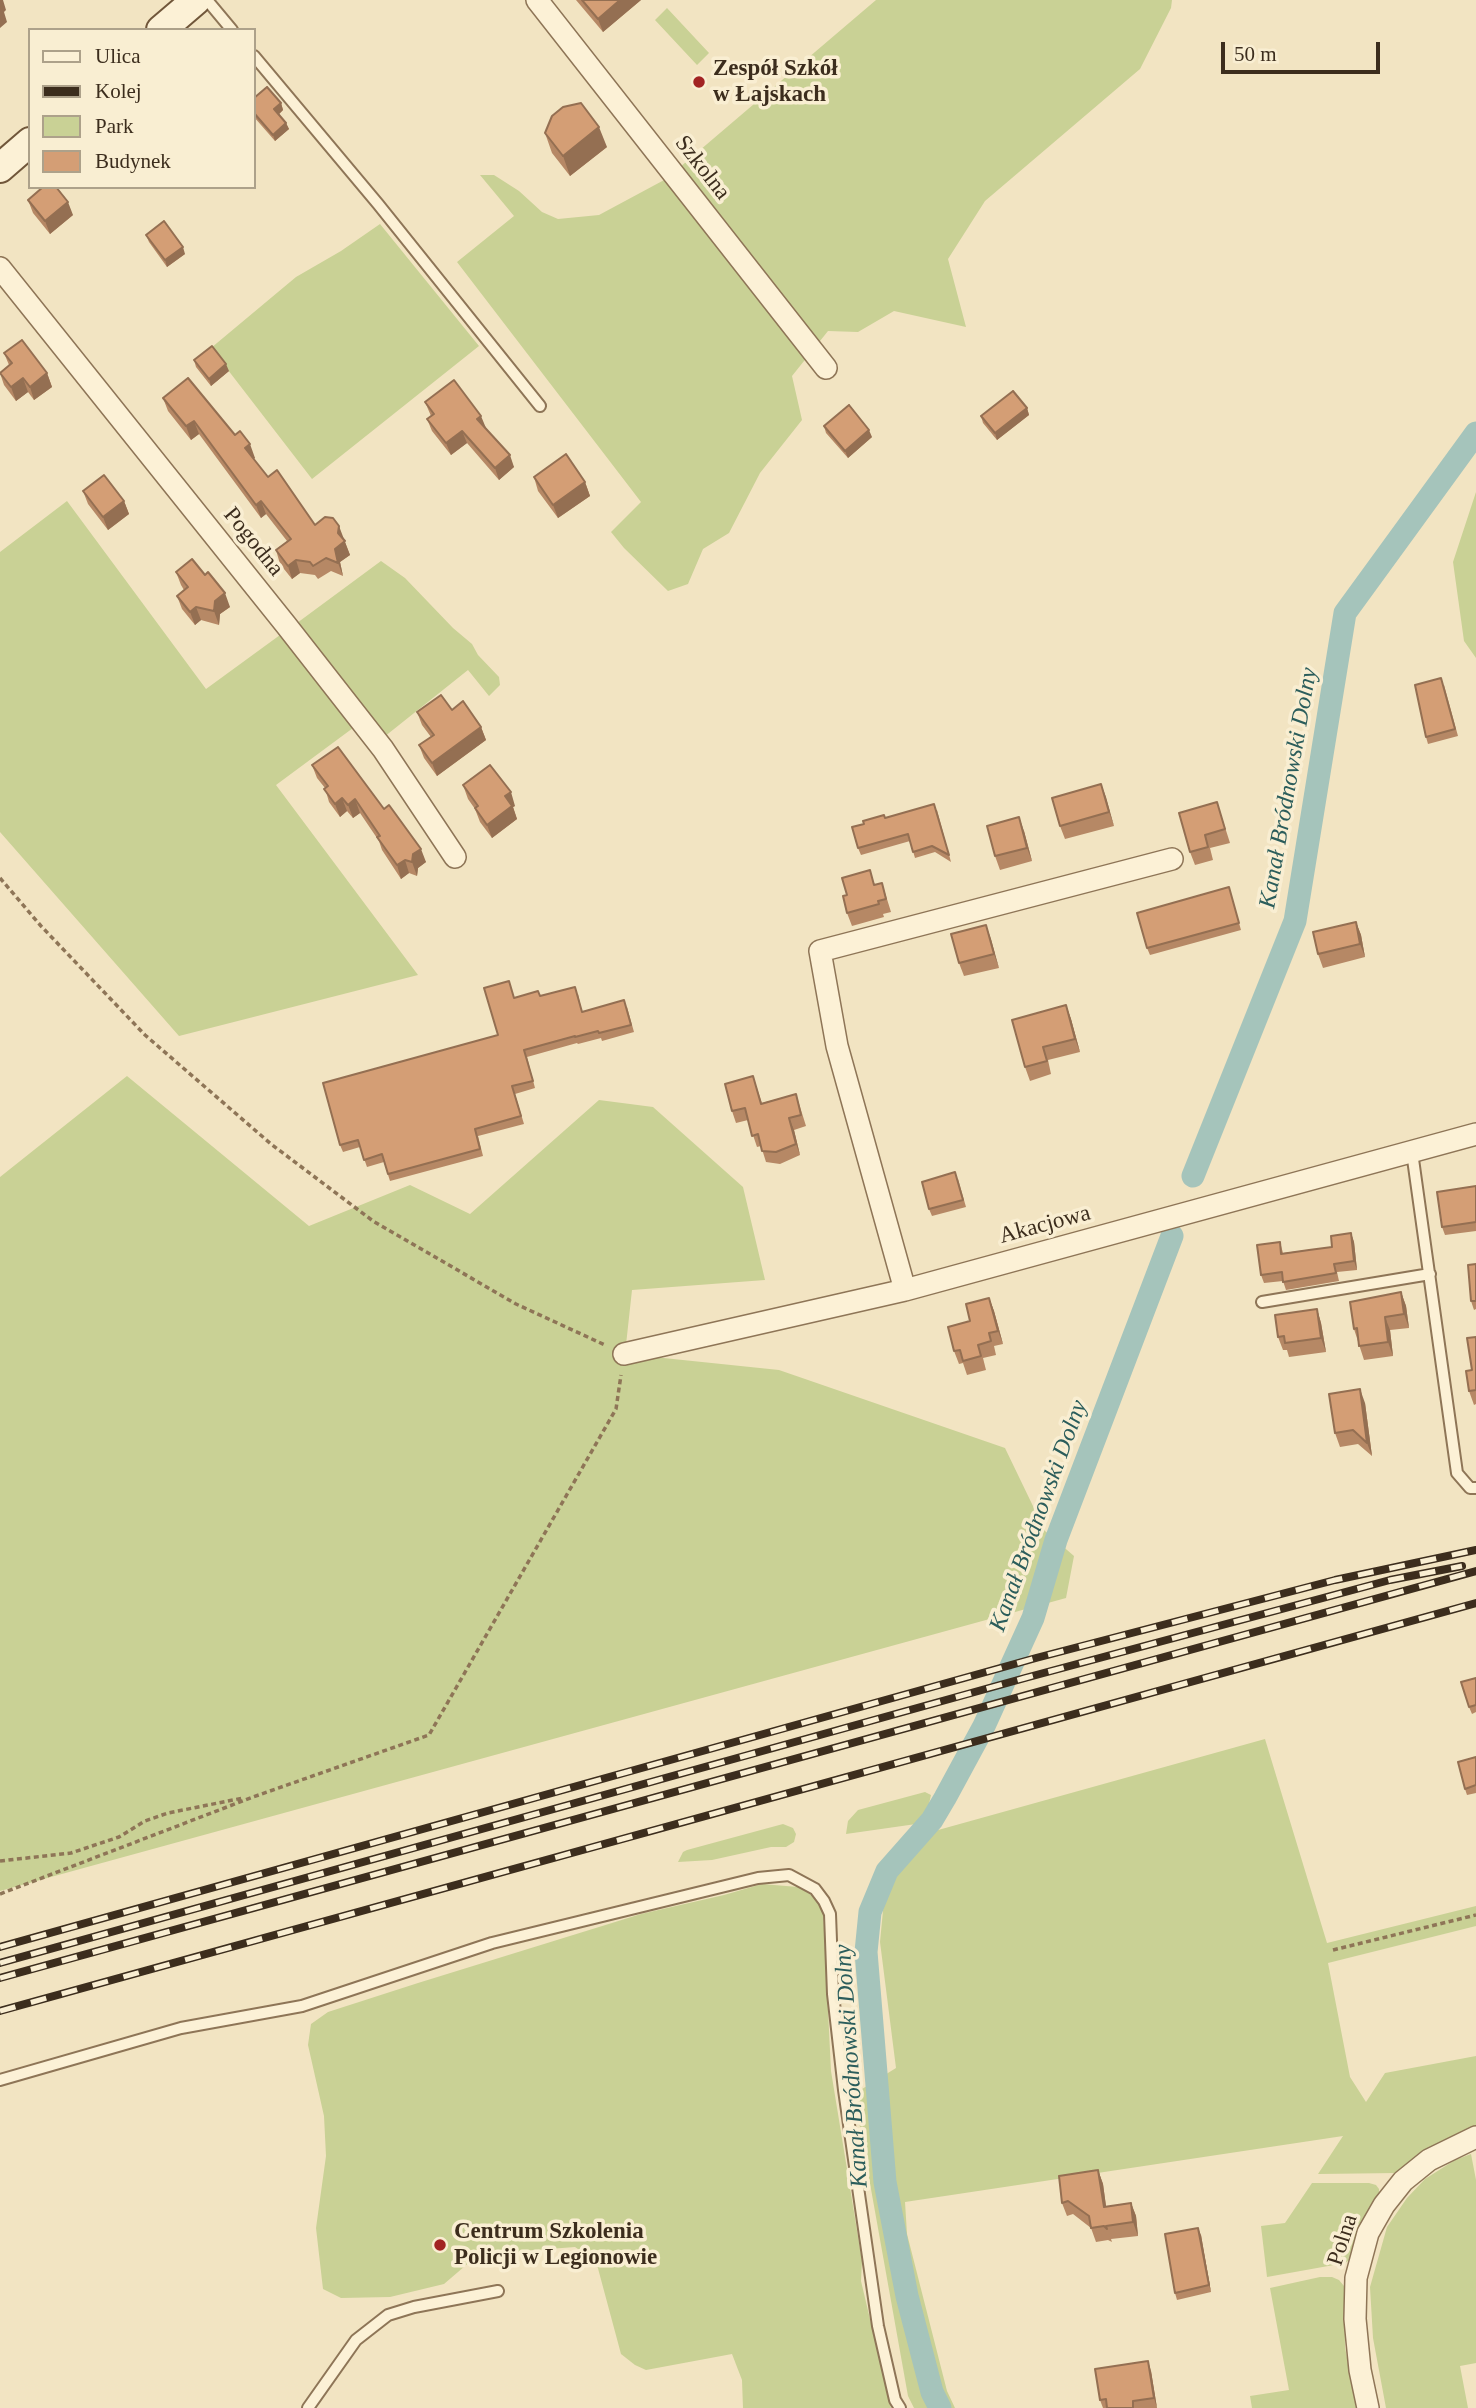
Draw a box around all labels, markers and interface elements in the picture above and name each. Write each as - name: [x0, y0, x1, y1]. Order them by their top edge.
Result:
- legend: [28, 28, 256, 189]
- scale bar: [1224, 28, 1383, 72]
- text: 50 m: [1234, 42, 1277, 66]
- text: Ulica: [95, 44, 140, 68]
- place label: Zespół Szkół w Łajskach: [713, 55, 838, 109]
- marker: Zespół Szkół w Łajskach: [691, 74, 707, 90]
- text: Kolej: [95, 79, 142, 103]
- text: Park: [95, 114, 134, 138]
- street label: Szkolna: [668, 130, 736, 206]
- text: Budynek: [95, 149, 171, 173]
- street label: Pogodna: [217, 502, 289, 582]
- water label: Kanał Bródnowski Dolny: [1254, 665, 1324, 911]
- street label: Akacjowa: [996, 1200, 1094, 1250]
- water label: Kanał Bródnowski Dolny: [984, 1396, 1094, 1636]
- water label: Kanał Bródnowski Dolny: [829, 1943, 875, 2189]
- street label: Polna: [1322, 2211, 1364, 2269]
- place label: Centrum Szkolenia Policji w Legionowie: [454, 2218, 657, 2272]
- marker: Centrum Szkolenia Policji w Legionowie: [432, 2237, 448, 2253]

